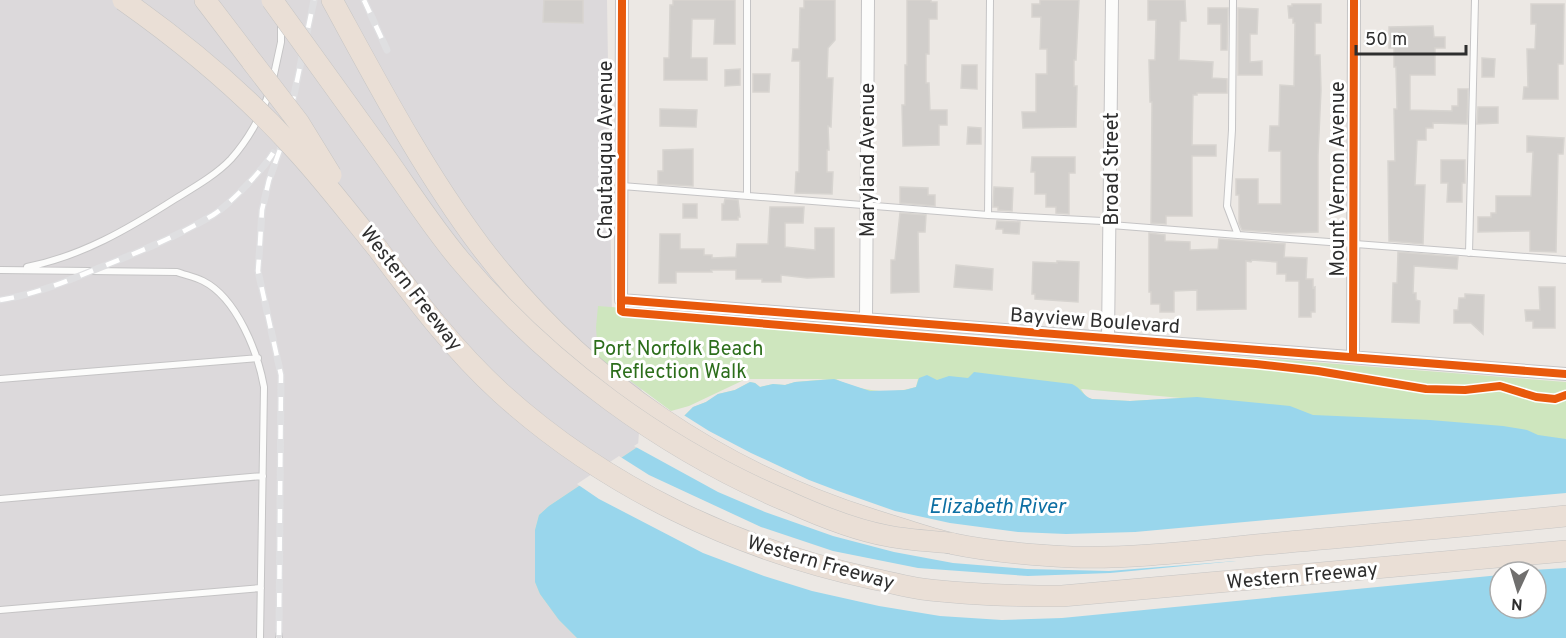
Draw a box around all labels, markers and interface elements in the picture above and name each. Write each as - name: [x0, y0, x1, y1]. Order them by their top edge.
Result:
- scale bar: [1356, 18, 1466, 56]
- text: 50 m: [1365, 29, 1407, 52]
- street label: Chautauqua Avenue: [594, 60, 620, 240]
- street label: Mount Vernon Avenue: [1326, 81, 1352, 277]
- street label: Maryland Avenue: [856, 83, 882, 237]
- street label: Broad Street: [1100, 112, 1126, 226]
- street label: Western Freeway: [353, 221, 467, 357]
- street label: Bayview Boulevard: [1009, 303, 1181, 341]
- park label: Port Norfolk Beach Reflection Walk: [592, 337, 764, 386]
- water label: Elizabeth River: [929, 494, 1067, 521]
- street label: Western Freeway: [744, 530, 897, 597]
- street label: Western Freeway: [1225, 557, 1379, 597]
- north arrow: [1488, 560, 1548, 620]
- text: N: [1511, 593, 1524, 613]

